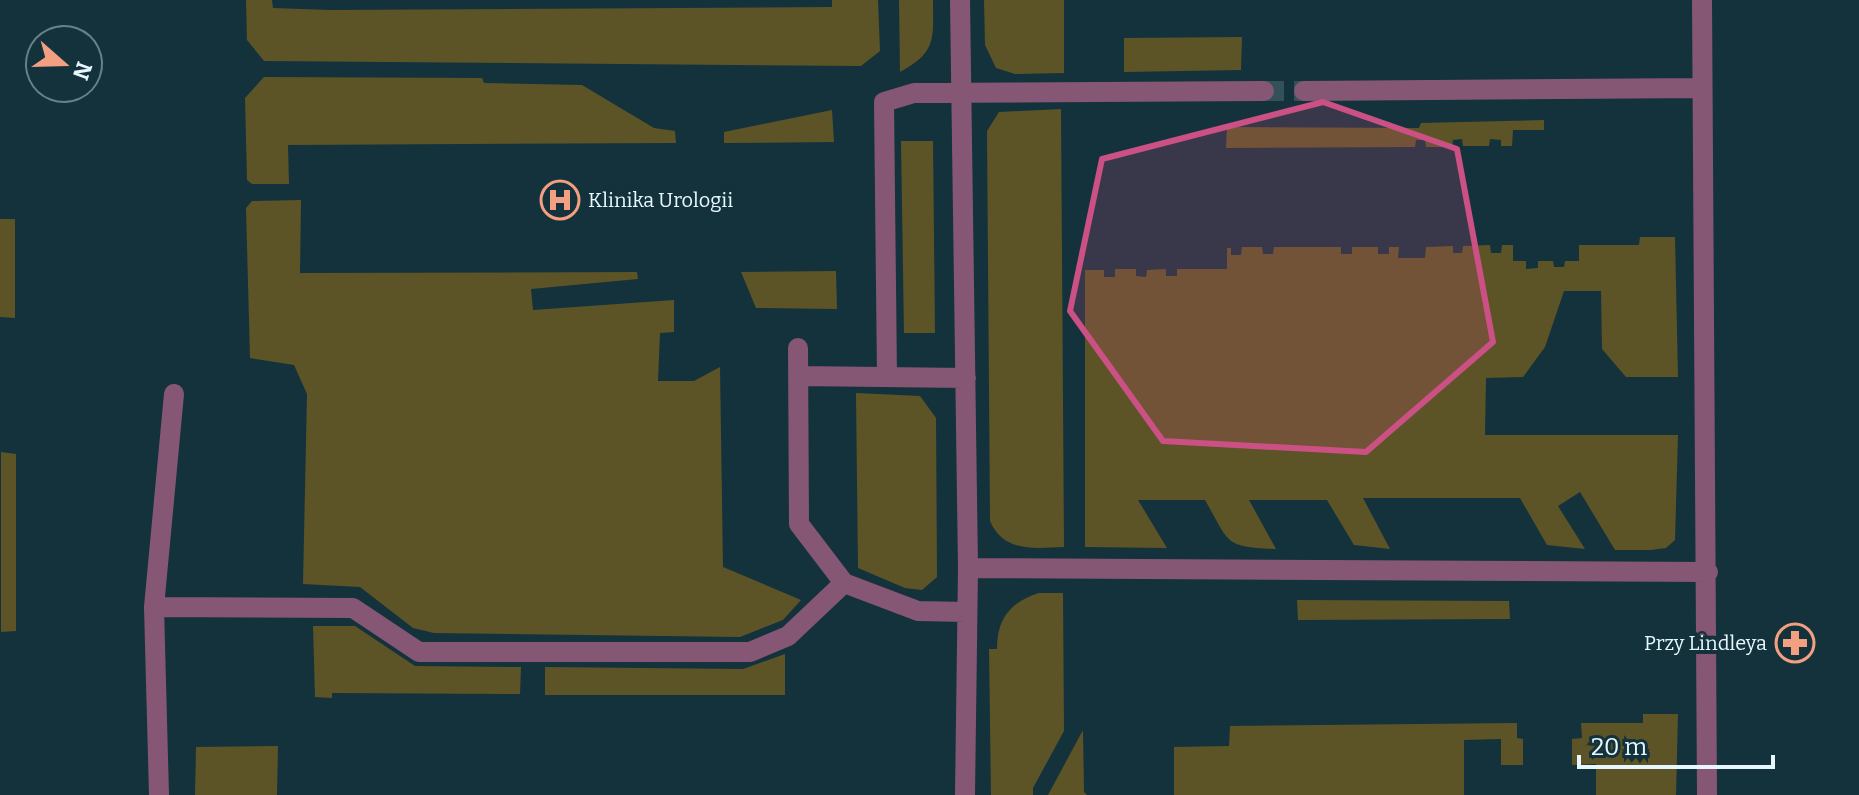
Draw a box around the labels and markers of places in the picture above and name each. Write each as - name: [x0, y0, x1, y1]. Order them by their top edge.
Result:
- hospital icon: Klinika Urologii: [539, 179, 581, 221]
- place label: Klinika Urologii: [588, 188, 733, 212]
- pharmacy icon: Przy Lindleya: [1774, 622, 1816, 664]
- place label: Przy Lindleya: [1644, 631, 1767, 655]

